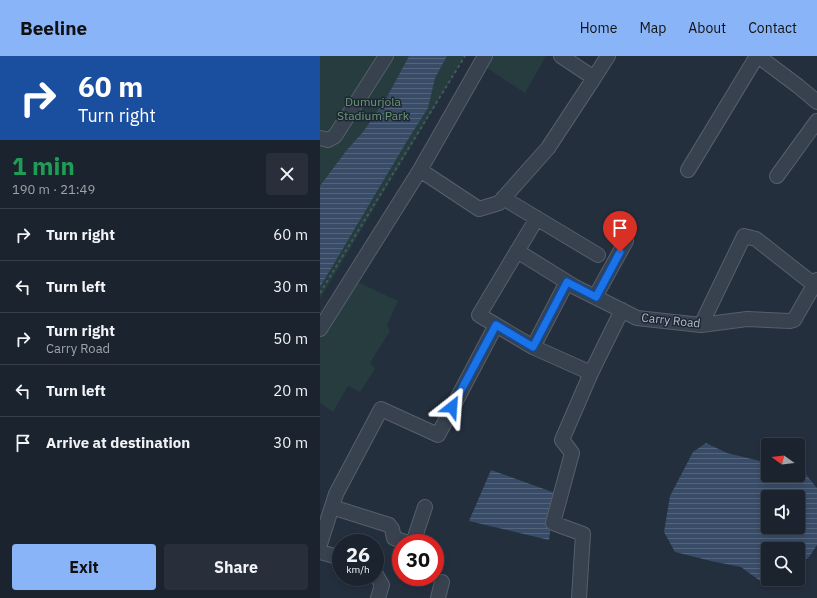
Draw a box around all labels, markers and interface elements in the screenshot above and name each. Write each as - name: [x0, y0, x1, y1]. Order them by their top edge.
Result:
- text: Beeline: [20, 16, 87, 40]
- text: Home: [580, 19, 617, 37]
- text: Map: [639, 19, 666, 37]
- text: About: [688, 19, 726, 37]
- text: Contact: [748, 19, 797, 37]
- text: 60 m: [78, 68, 143, 105]
- icon: right: [12, 72, 64, 124]
- park label: Dumurjola Stadium Park: [337, 94, 410, 123]
- text: Turn right: [78, 104, 156, 127]
- text: 1 min: [12, 150, 75, 182]
- button: close: [266, 153, 308, 195]
- text: 190 m · 21:49: [12, 181, 95, 198]
- pin: [603, 211, 637, 252]
- icon: arrive: [609, 217, 631, 239]
- icon: right: [12, 224, 34, 246]
- text: Turn right: [46, 225, 115, 244]
- text: 60 m: [273, 225, 308, 244]
- icon: left: [12, 276, 34, 298]
- text: Turn left: [46, 277, 106, 296]
- text: 30 m: [273, 277, 308, 296]
- street label: Carry Road: [641, 309, 701, 331]
- text: Turn right: [46, 321, 115, 340]
- icon: right: [12, 328, 34, 350]
- text: 50 m: [273, 329, 308, 348]
- text: Carry Road: [46, 340, 110, 357]
- icon: left: [12, 380, 34, 402]
- text: Turn left: [46, 381, 106, 400]
- text: 20 m: [273, 381, 308, 400]
- position arrow: [431, 386, 473, 428]
- icon: arrive: [12, 432, 34, 454]
- text: Arrive at destination: [46, 433, 190, 452]
- text: 30 m: [273, 433, 308, 452]
- north arrow: [761, 438, 805, 482]
- map controls: [761, 438, 805, 586]
- button: sound: [761, 490, 805, 534]
- speed limit sign: 30: [392, 534, 444, 586]
- text: 26: [346, 541, 370, 568]
- button: search: [761, 542, 805, 586]
- button: Exit: [12, 544, 156, 590]
- button: Share: [164, 544, 308, 590]
- text: km/h: [346, 563, 370, 576]

